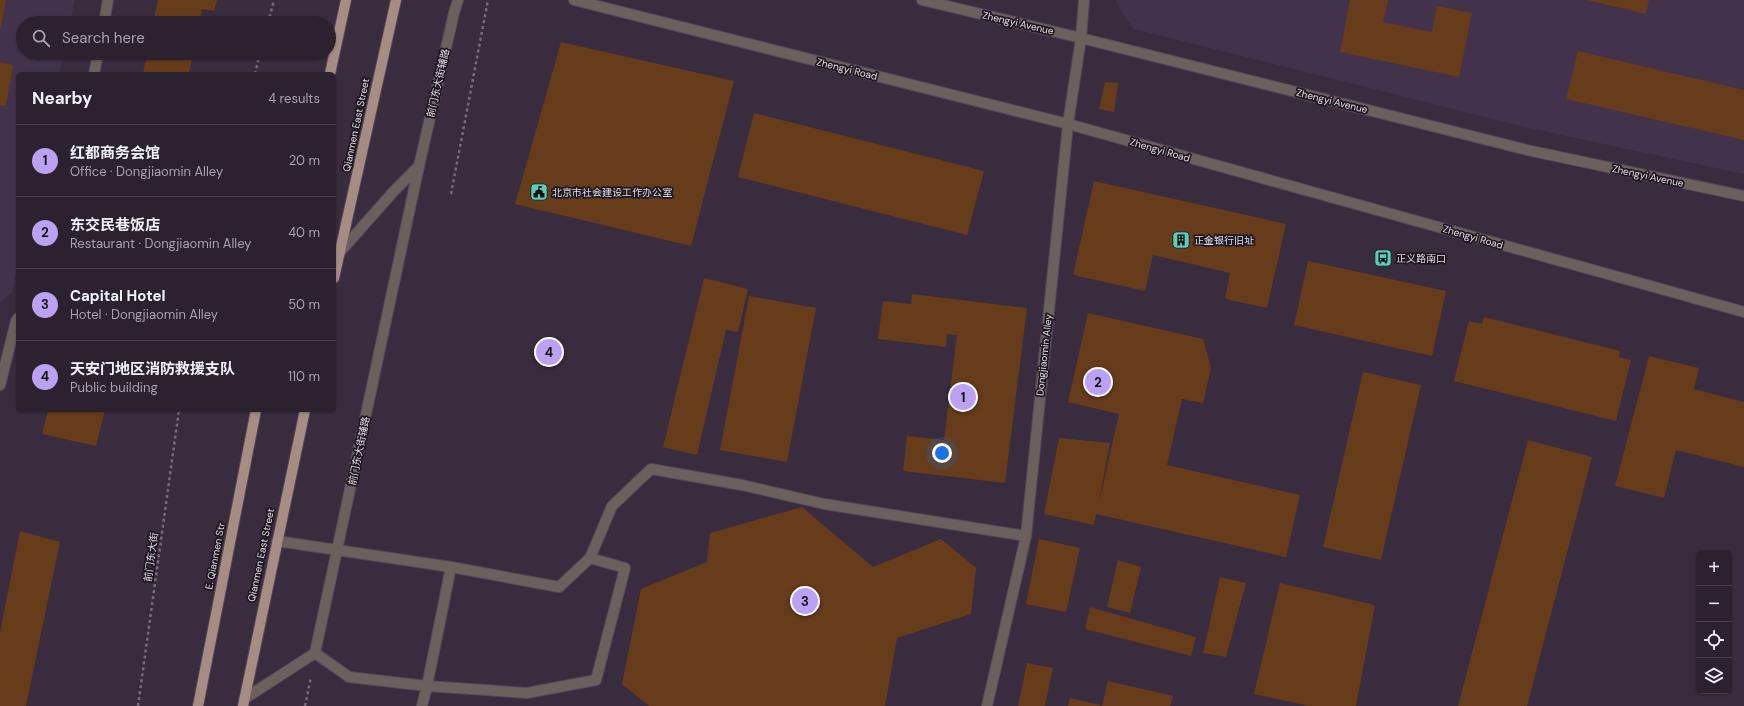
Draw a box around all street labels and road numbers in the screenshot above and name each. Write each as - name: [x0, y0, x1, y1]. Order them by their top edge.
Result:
- street label: Zhengyi Avenue: [981, 8, 1055, 38]
- street label: 前门东大街辅路: [424, 47, 452, 119]
- street label: Zhengyi Road: [815, 55, 879, 83]
- street label: Qianmen East Street: [340, 77, 372, 173]
- street label: Zhengyi Avenue: [1295, 86, 1369, 116]
- street label: Zhengyi Road: [1128, 135, 1192, 165]
- street label: Zhengyi Avenue: [1611, 162, 1685, 190]
- street label: Zhengyi Road: [1441, 222, 1505, 252]
- street label: Dongjiaomin Alley: [1033, 313, 1055, 397]
- street label: 前门东大街辅路: [345, 415, 373, 487]
- street label: Qianmen East Street: [245, 507, 277, 603]
- street label: E. Qianmen Str: [202, 521, 228, 591]
- street label: 前门东大街: [141, 531, 161, 583]

